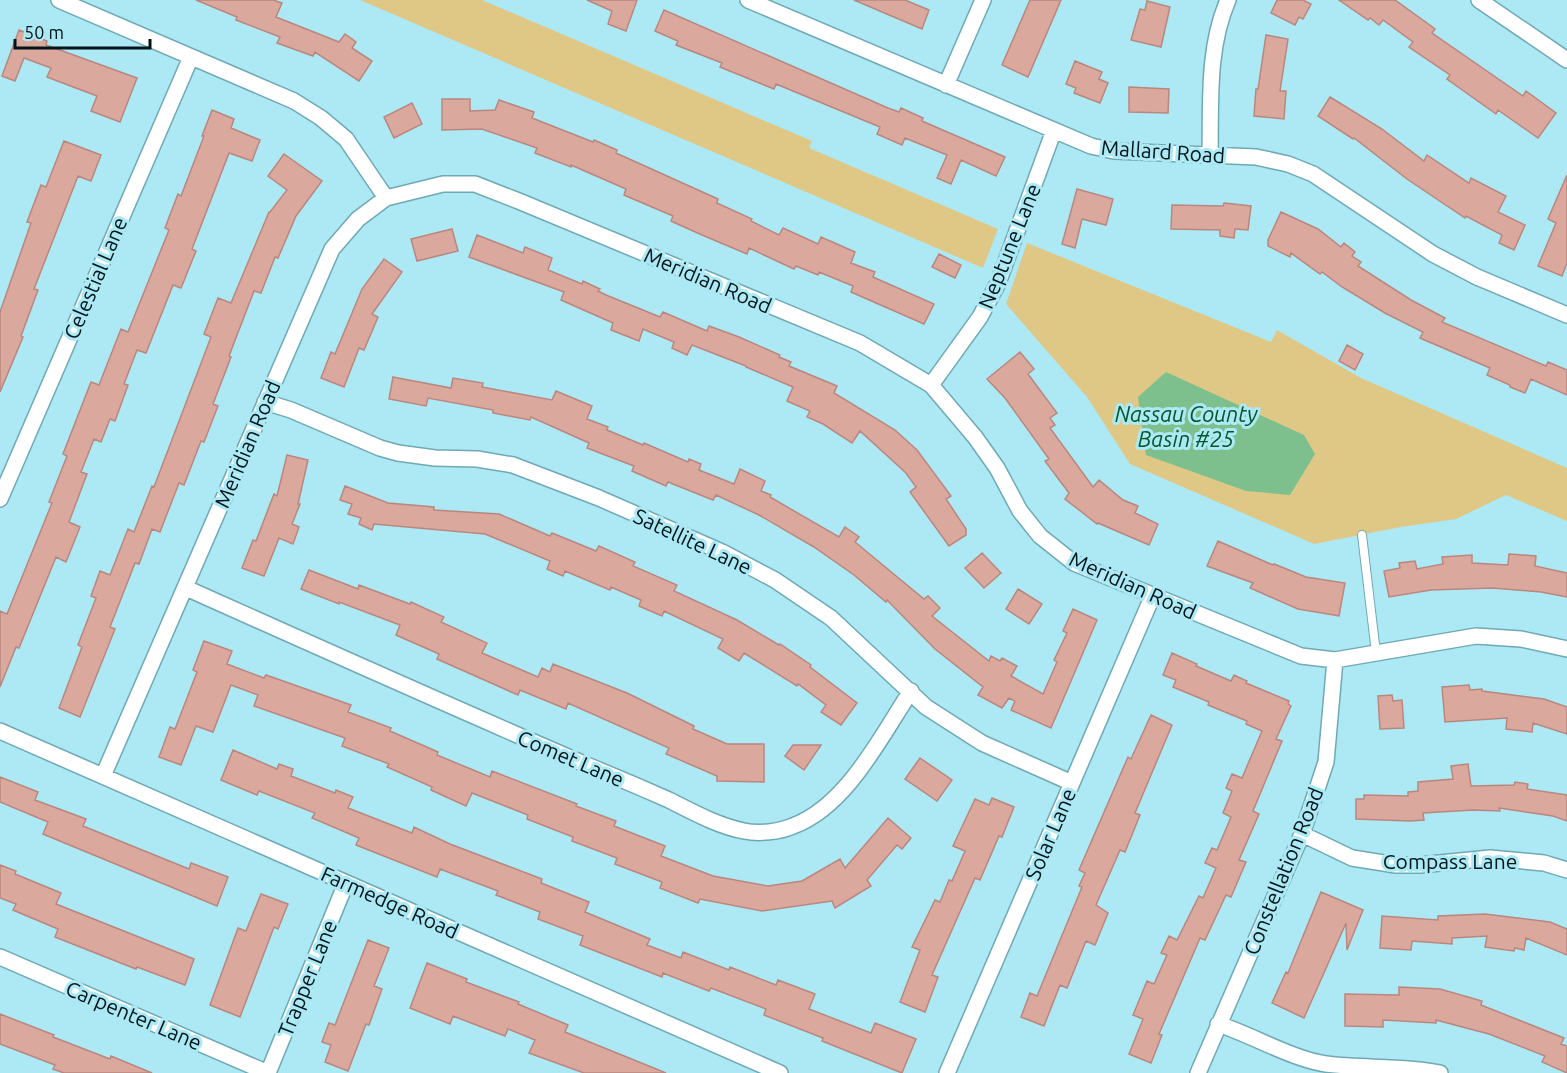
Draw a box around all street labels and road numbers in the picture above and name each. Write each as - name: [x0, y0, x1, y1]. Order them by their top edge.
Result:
- street label: Mallard Road: [1100, 135, 1226, 167]
- street label: Neptune Lane: [973, 180, 1045, 312]
- street label: Celestial Lane: [59, 213, 131, 343]
- street label: Meridian Road: [641, 242, 775, 318]
- street label: Meridian Road: [209, 377, 285, 511]
- street label: Satellite Lane: [630, 503, 756, 579]
- street label: Meridian Road: [1066, 546, 1200, 624]
- street label: Comet Lane: [514, 725, 628, 791]
- street label: Solar Lane: [1020, 784, 1080, 884]
- street label: Constellation Road: [1238, 784, 1328, 958]
- street label: Compass Lane: [1383, 849, 1517, 873]
- street label: Farmedge Road: [318, 861, 462, 943]
- street label: Trapper Lane: [273, 916, 341, 1040]
- street label: Carpenter Lane: [62, 976, 206, 1054]

